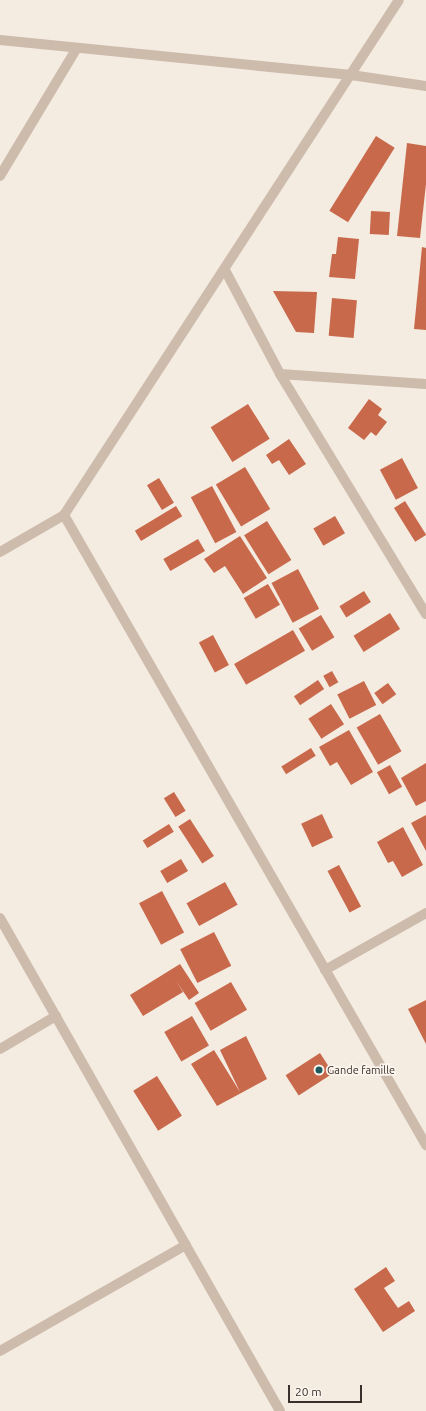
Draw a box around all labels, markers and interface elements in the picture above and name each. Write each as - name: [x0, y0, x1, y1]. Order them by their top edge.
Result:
- place label: Gande famille: [327, 1063, 395, 1077]
- marker: Gande famille: [314, 1065, 324, 1075]
- scale bar: [290, 1377, 364, 1403]
- text: 20 m: [295, 1385, 322, 1398]

